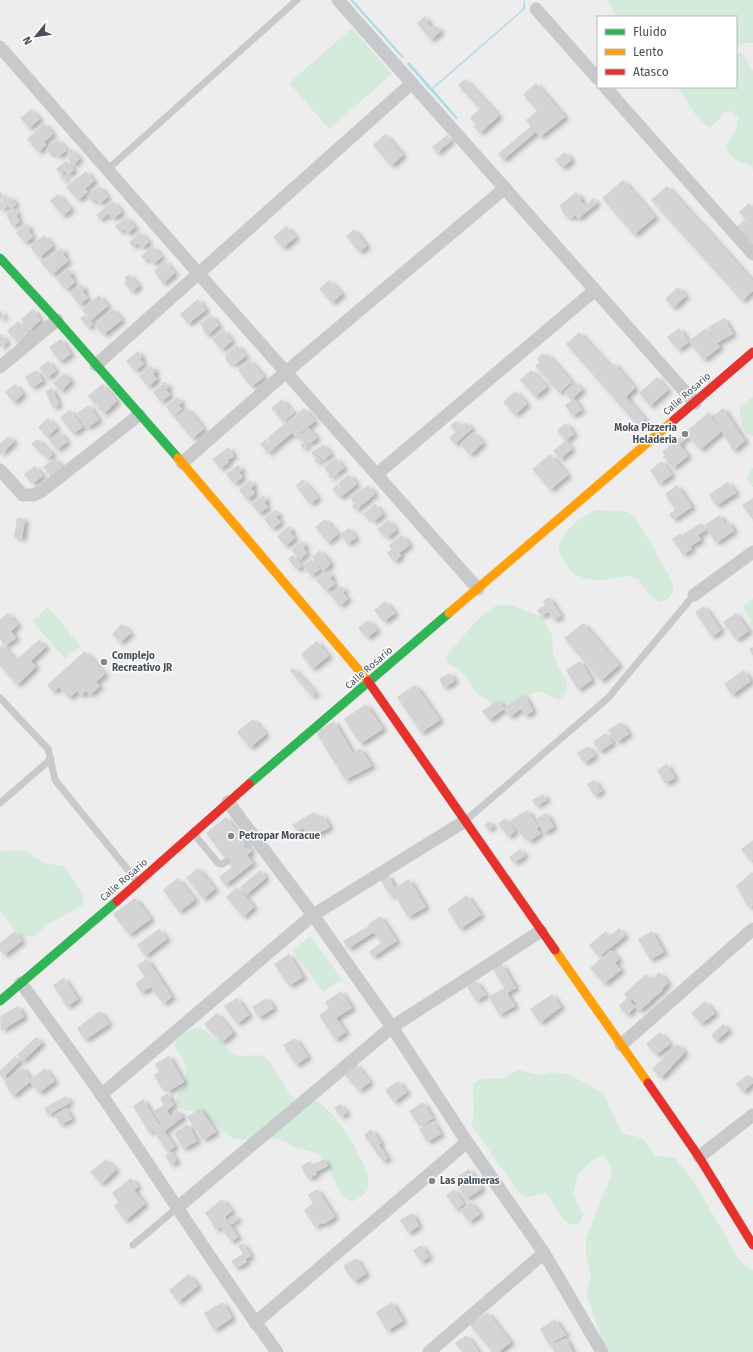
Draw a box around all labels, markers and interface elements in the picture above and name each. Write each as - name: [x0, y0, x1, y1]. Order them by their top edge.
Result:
- north arrow: [16, 16, 56, 56]
- legend: [597, 16, 737, 88]
- text: Fluido: [633, 25, 667, 39]
- text: N: [20, 34, 35, 47]
- text: Lento: [633, 45, 663, 59]
- text: Atasco: [633, 65, 669, 79]
- street label: Calle Rosario: [661, 370, 713, 418]
- place label: Moka Pizzeria Heladeria: [614, 422, 678, 446]
- marker: Moka Pizzeria Heladeria: [680, 429, 690, 439]
- street label: Calle Rosario: [343, 644, 395, 692]
- place label: Complejo Recreativo JR: [112, 650, 173, 674]
- marker: Complejo Recreativo JR: [99, 657, 109, 667]
- place label: Petropar Moracue: [239, 830, 321, 842]
- marker: Petropar Moracue: [226, 831, 236, 841]
- street label: Calle Rosario: [98, 856, 150, 904]
- place label: Las palmeras: [440, 1175, 500, 1187]
- marker: Las palmeras: [427, 1176, 437, 1186]

